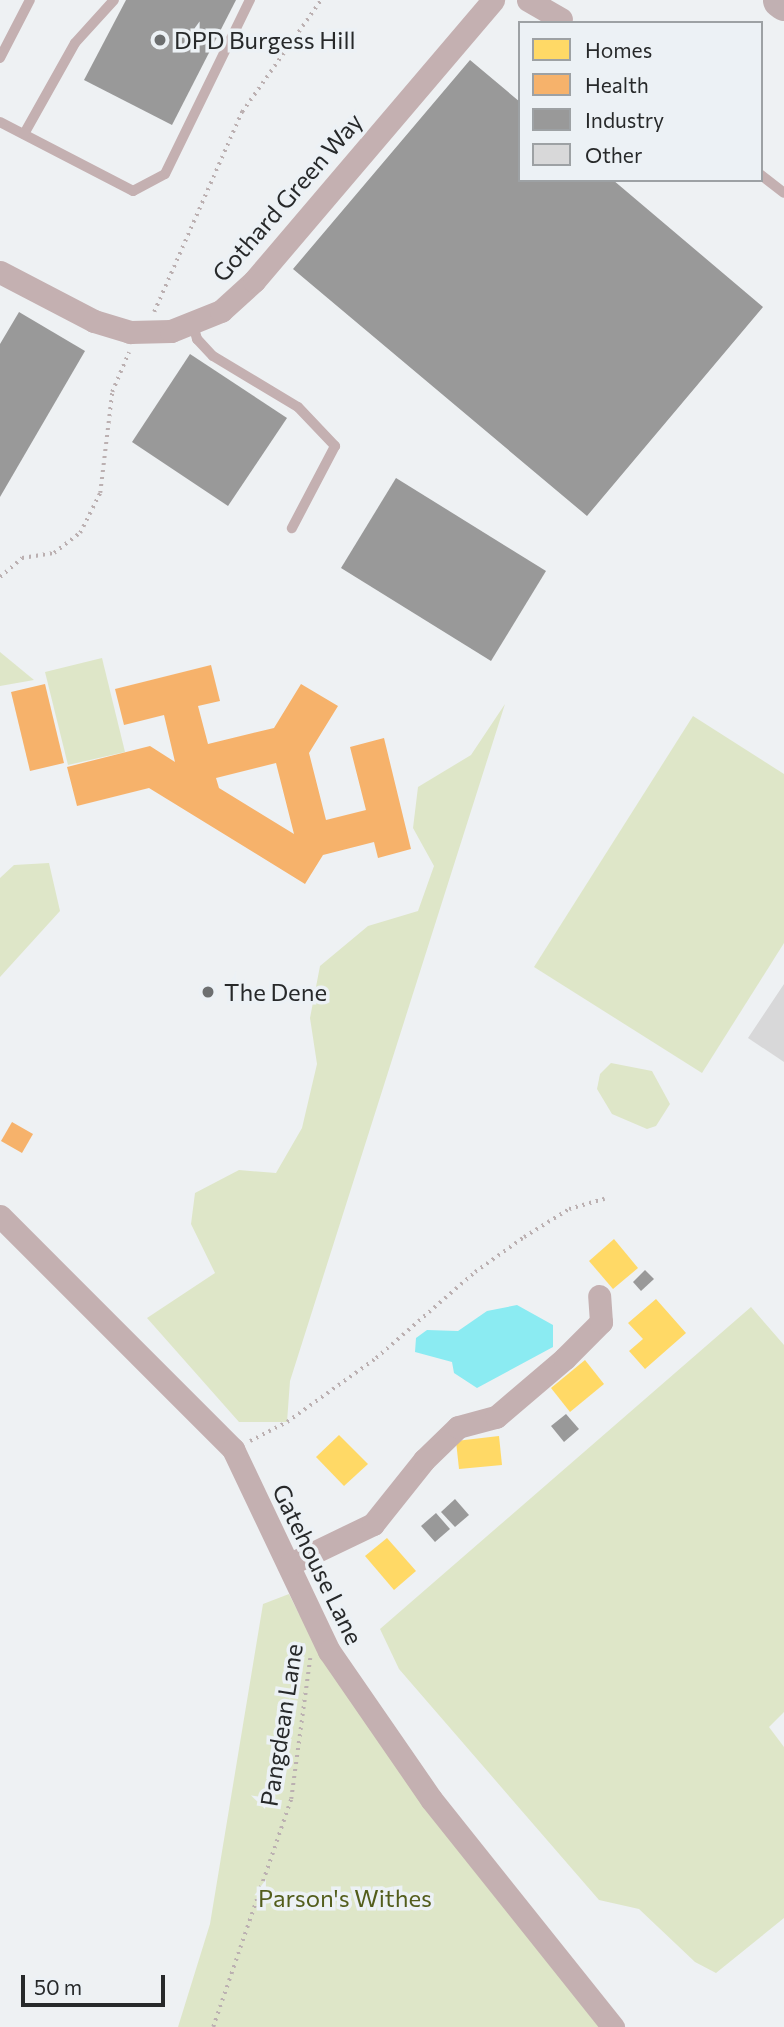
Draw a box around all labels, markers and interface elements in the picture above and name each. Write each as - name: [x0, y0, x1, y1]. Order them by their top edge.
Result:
- legend: [518, 21, 763, 182]
- place label: DPD Burgess Hill: [174, 26, 356, 54]
- marker: DPD Burgess Hill: [152, 32, 168, 48]
- text: Homes: [585, 37, 652, 62]
- text: Health: [585, 72, 649, 97]
- street label: Gothard Green Way: [206, 107, 368, 287]
- text: Industry: [585, 107, 664, 132]
- text: Other: [585, 142, 642, 167]
- place label: The Dene: [224, 978, 327, 1006]
- marker: The Dene: [198, 982, 218, 1002]
- street label: Gatehouse Lane: [267, 1479, 369, 1649]
- street label: Pangdean Lane: [254, 1642, 308, 1808]
- park label: Parson's Withes: [258, 1884, 432, 1912]
- scale bar: [24, 1960, 168, 2004]
- text: 50 m: [34, 1974, 82, 1999]

